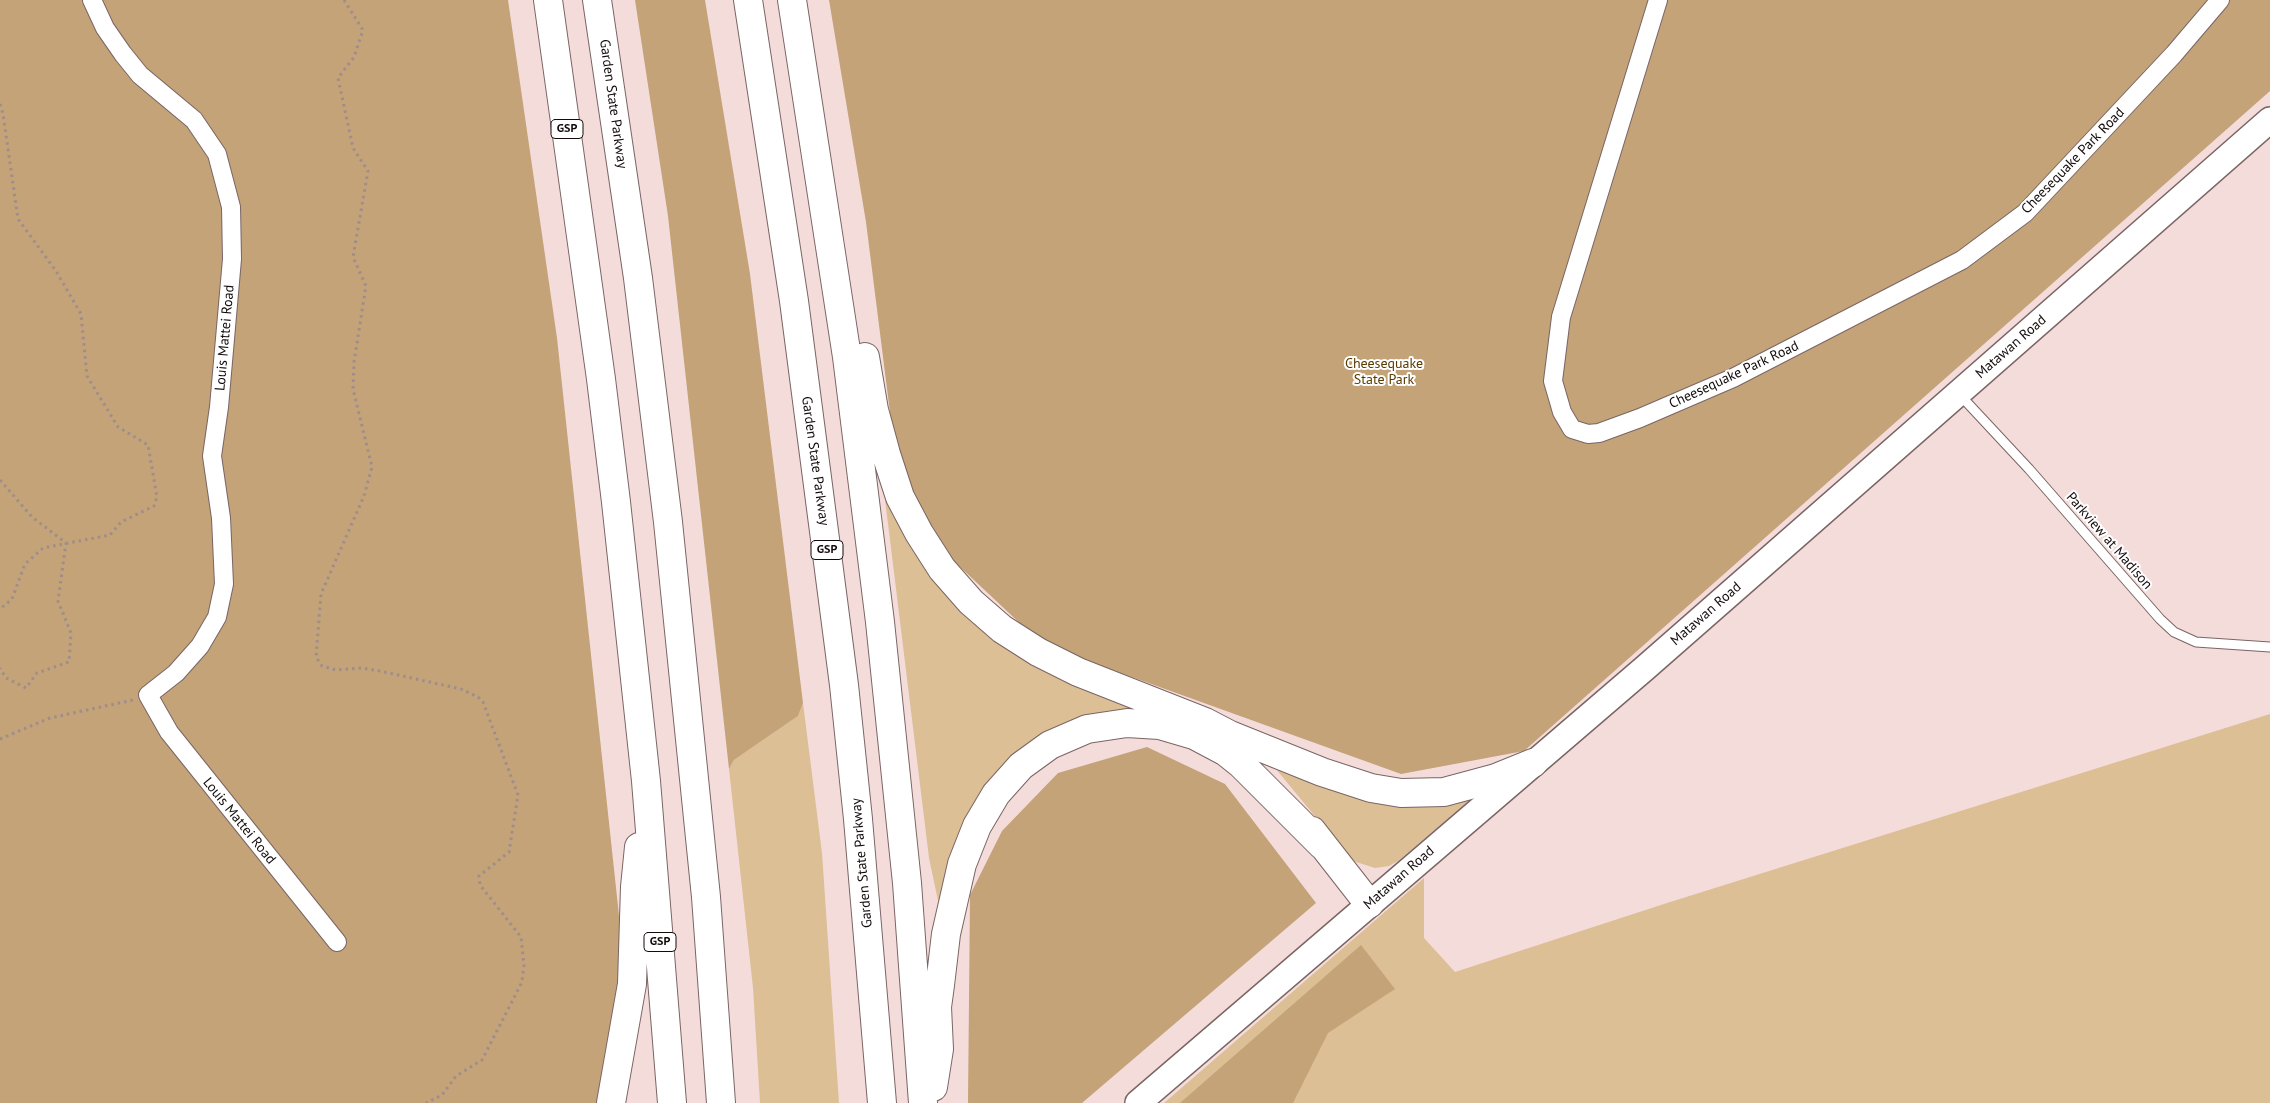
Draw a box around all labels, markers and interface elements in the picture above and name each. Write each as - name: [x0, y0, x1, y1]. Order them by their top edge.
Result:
- street label: Garden State Parkway: [596, 38, 630, 170]
- street label: Cheesequake Park Road: [2018, 104, 2128, 218]
- road number: GSP: [551, 120, 583, 138]
- street label: Louis Mattei Road: [212, 284, 238, 392]
- street label: Matawan Road: [1972, 312, 2050, 382]
- street label: Cheesequake Park Road: [1667, 338, 1801, 412]
- park label: Cheesequake State Park: [1345, 356, 1423, 388]
- street label: Garden State Parkway: [798, 395, 832, 527]
- street label: Parkview at Madison: [2062, 489, 2156, 593]
- road number: GSP: [811, 540, 843, 560]
- street label: Matawan Road: [1667, 579, 1745, 649]
- street label: Louis Mattei Road: [199, 774, 279, 868]
- street label: Garden State Parkway: [848, 797, 876, 929]
- street label: Matawan Road: [1360, 843, 1438, 913]
- road number: GSP: [644, 932, 676, 952]

